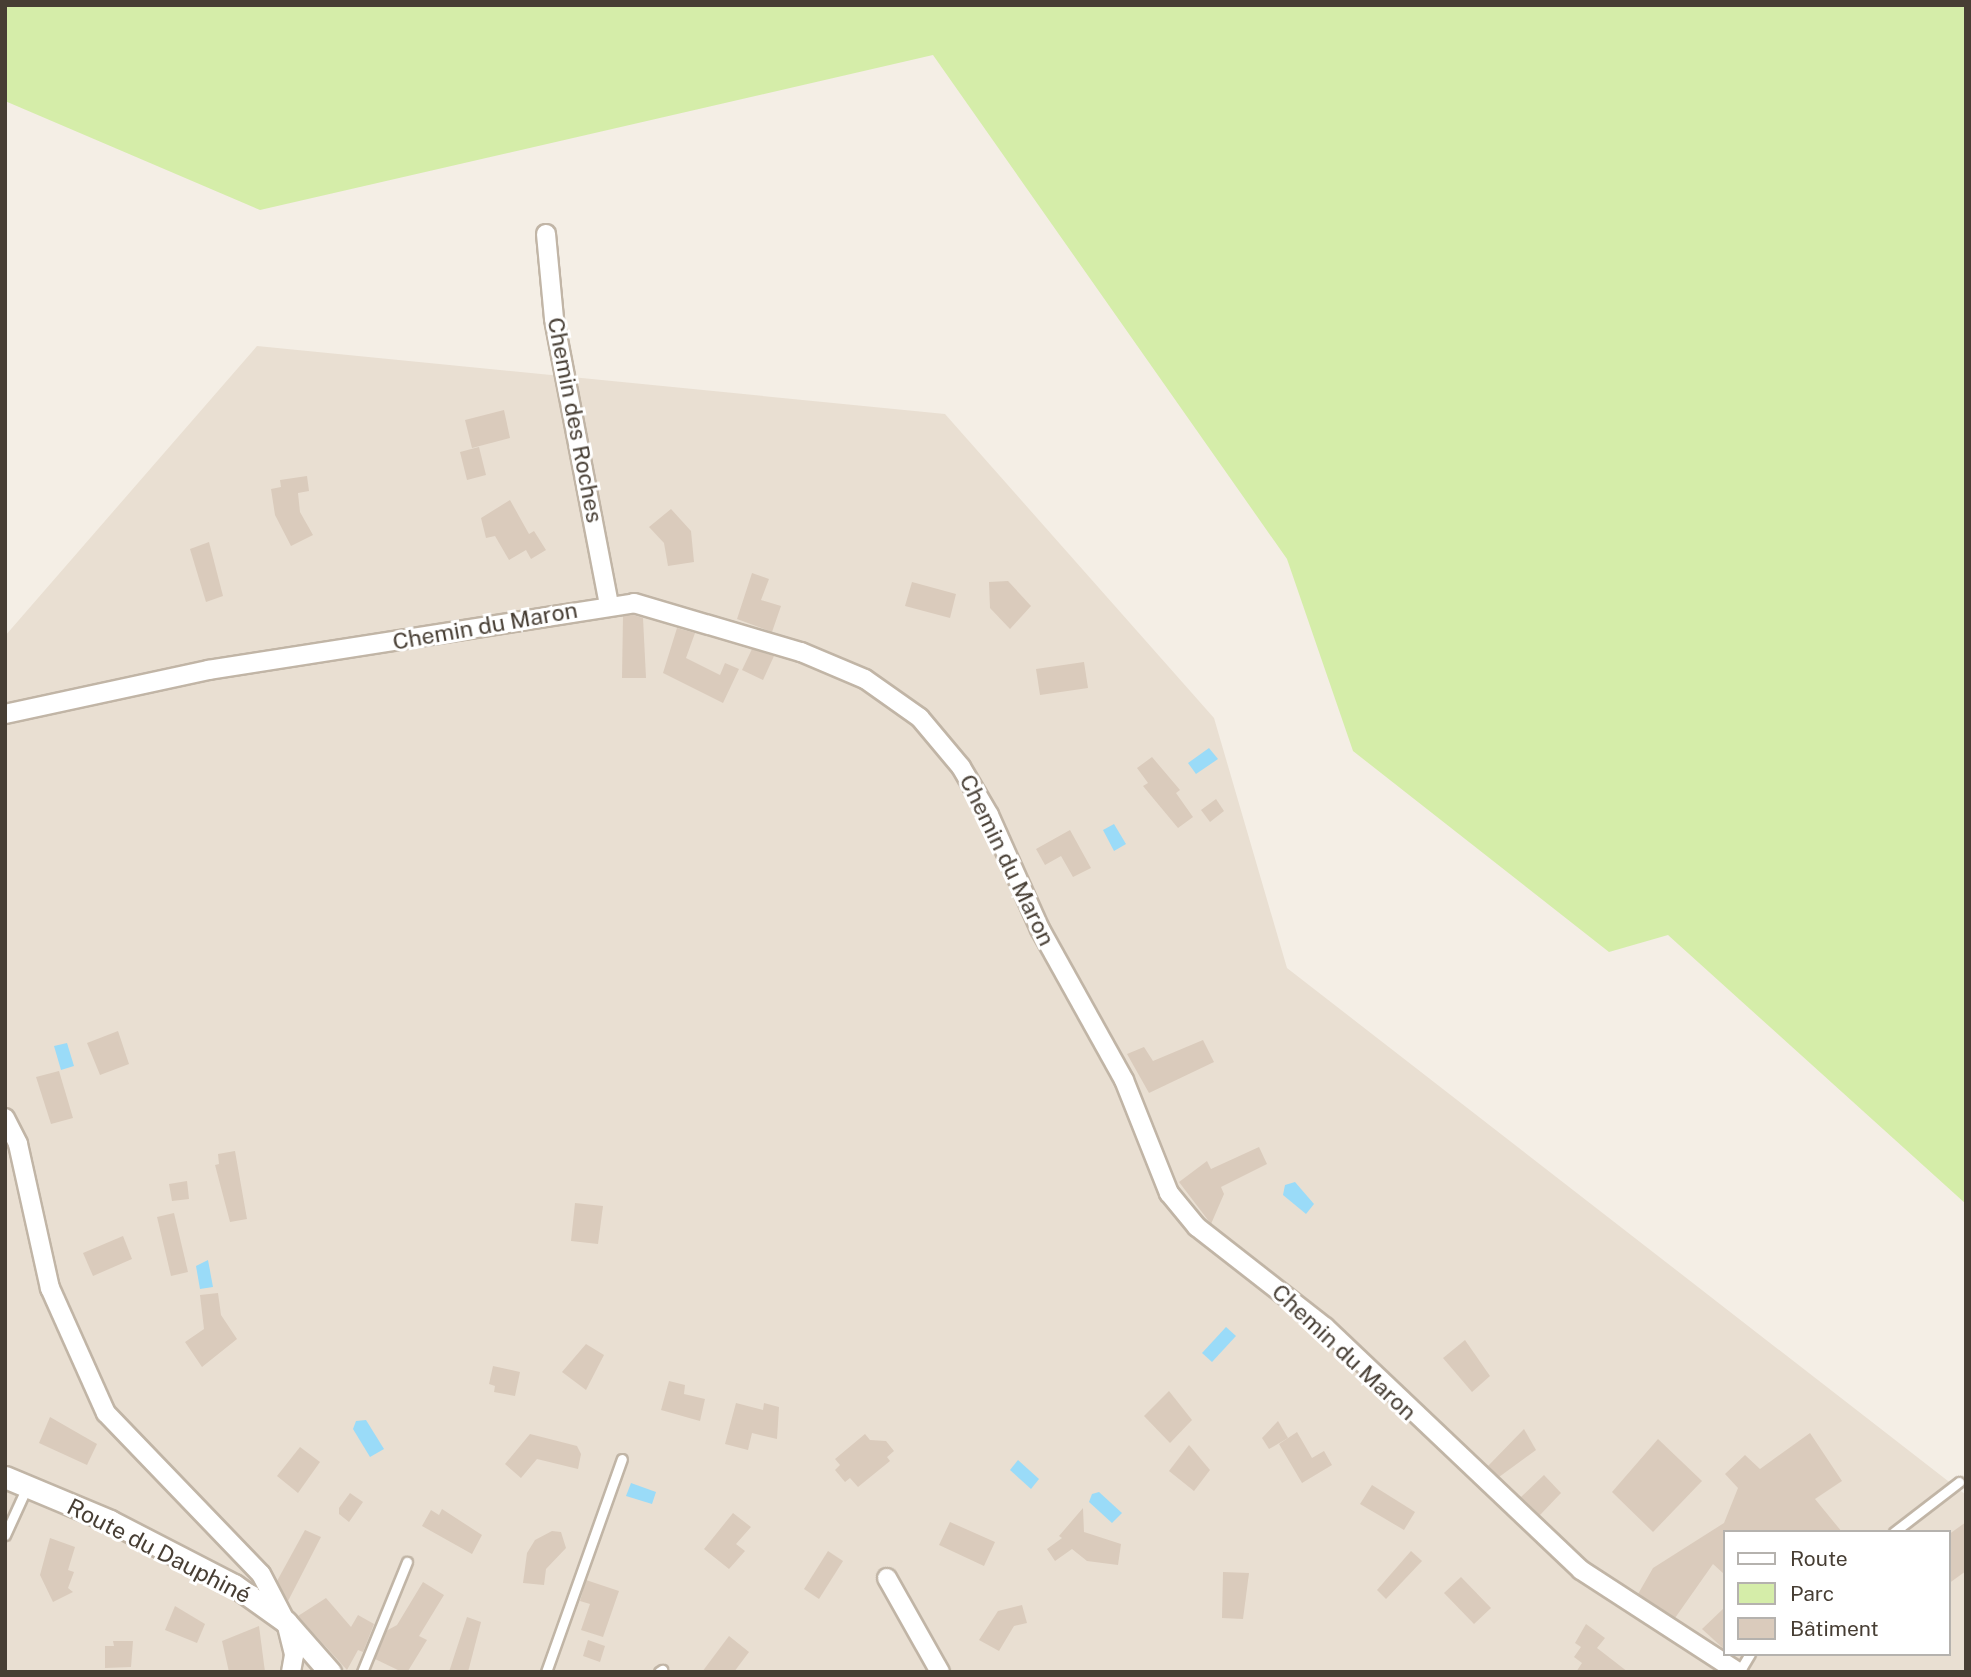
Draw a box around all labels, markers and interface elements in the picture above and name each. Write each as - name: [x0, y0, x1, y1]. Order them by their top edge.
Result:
- street label: Chemin des Roches: [542, 315, 608, 525]
- street label: Chemin du Maron: [390, 596, 580, 656]
- street label: Chemin du Maron: [954, 770, 1060, 950]
- street label: Chemin du Maron: [1266, 1278, 1422, 1426]
- street label: Route du Dauphiné: [62, 1493, 256, 1609]
- legend: [1722, 1530, 1950, 1656]
- text: Route: [1790, 1546, 1848, 1571]
- text: Parc: [1790, 1581, 1834, 1606]
- text: Bâtiment: [1790, 1616, 1879, 1641]

